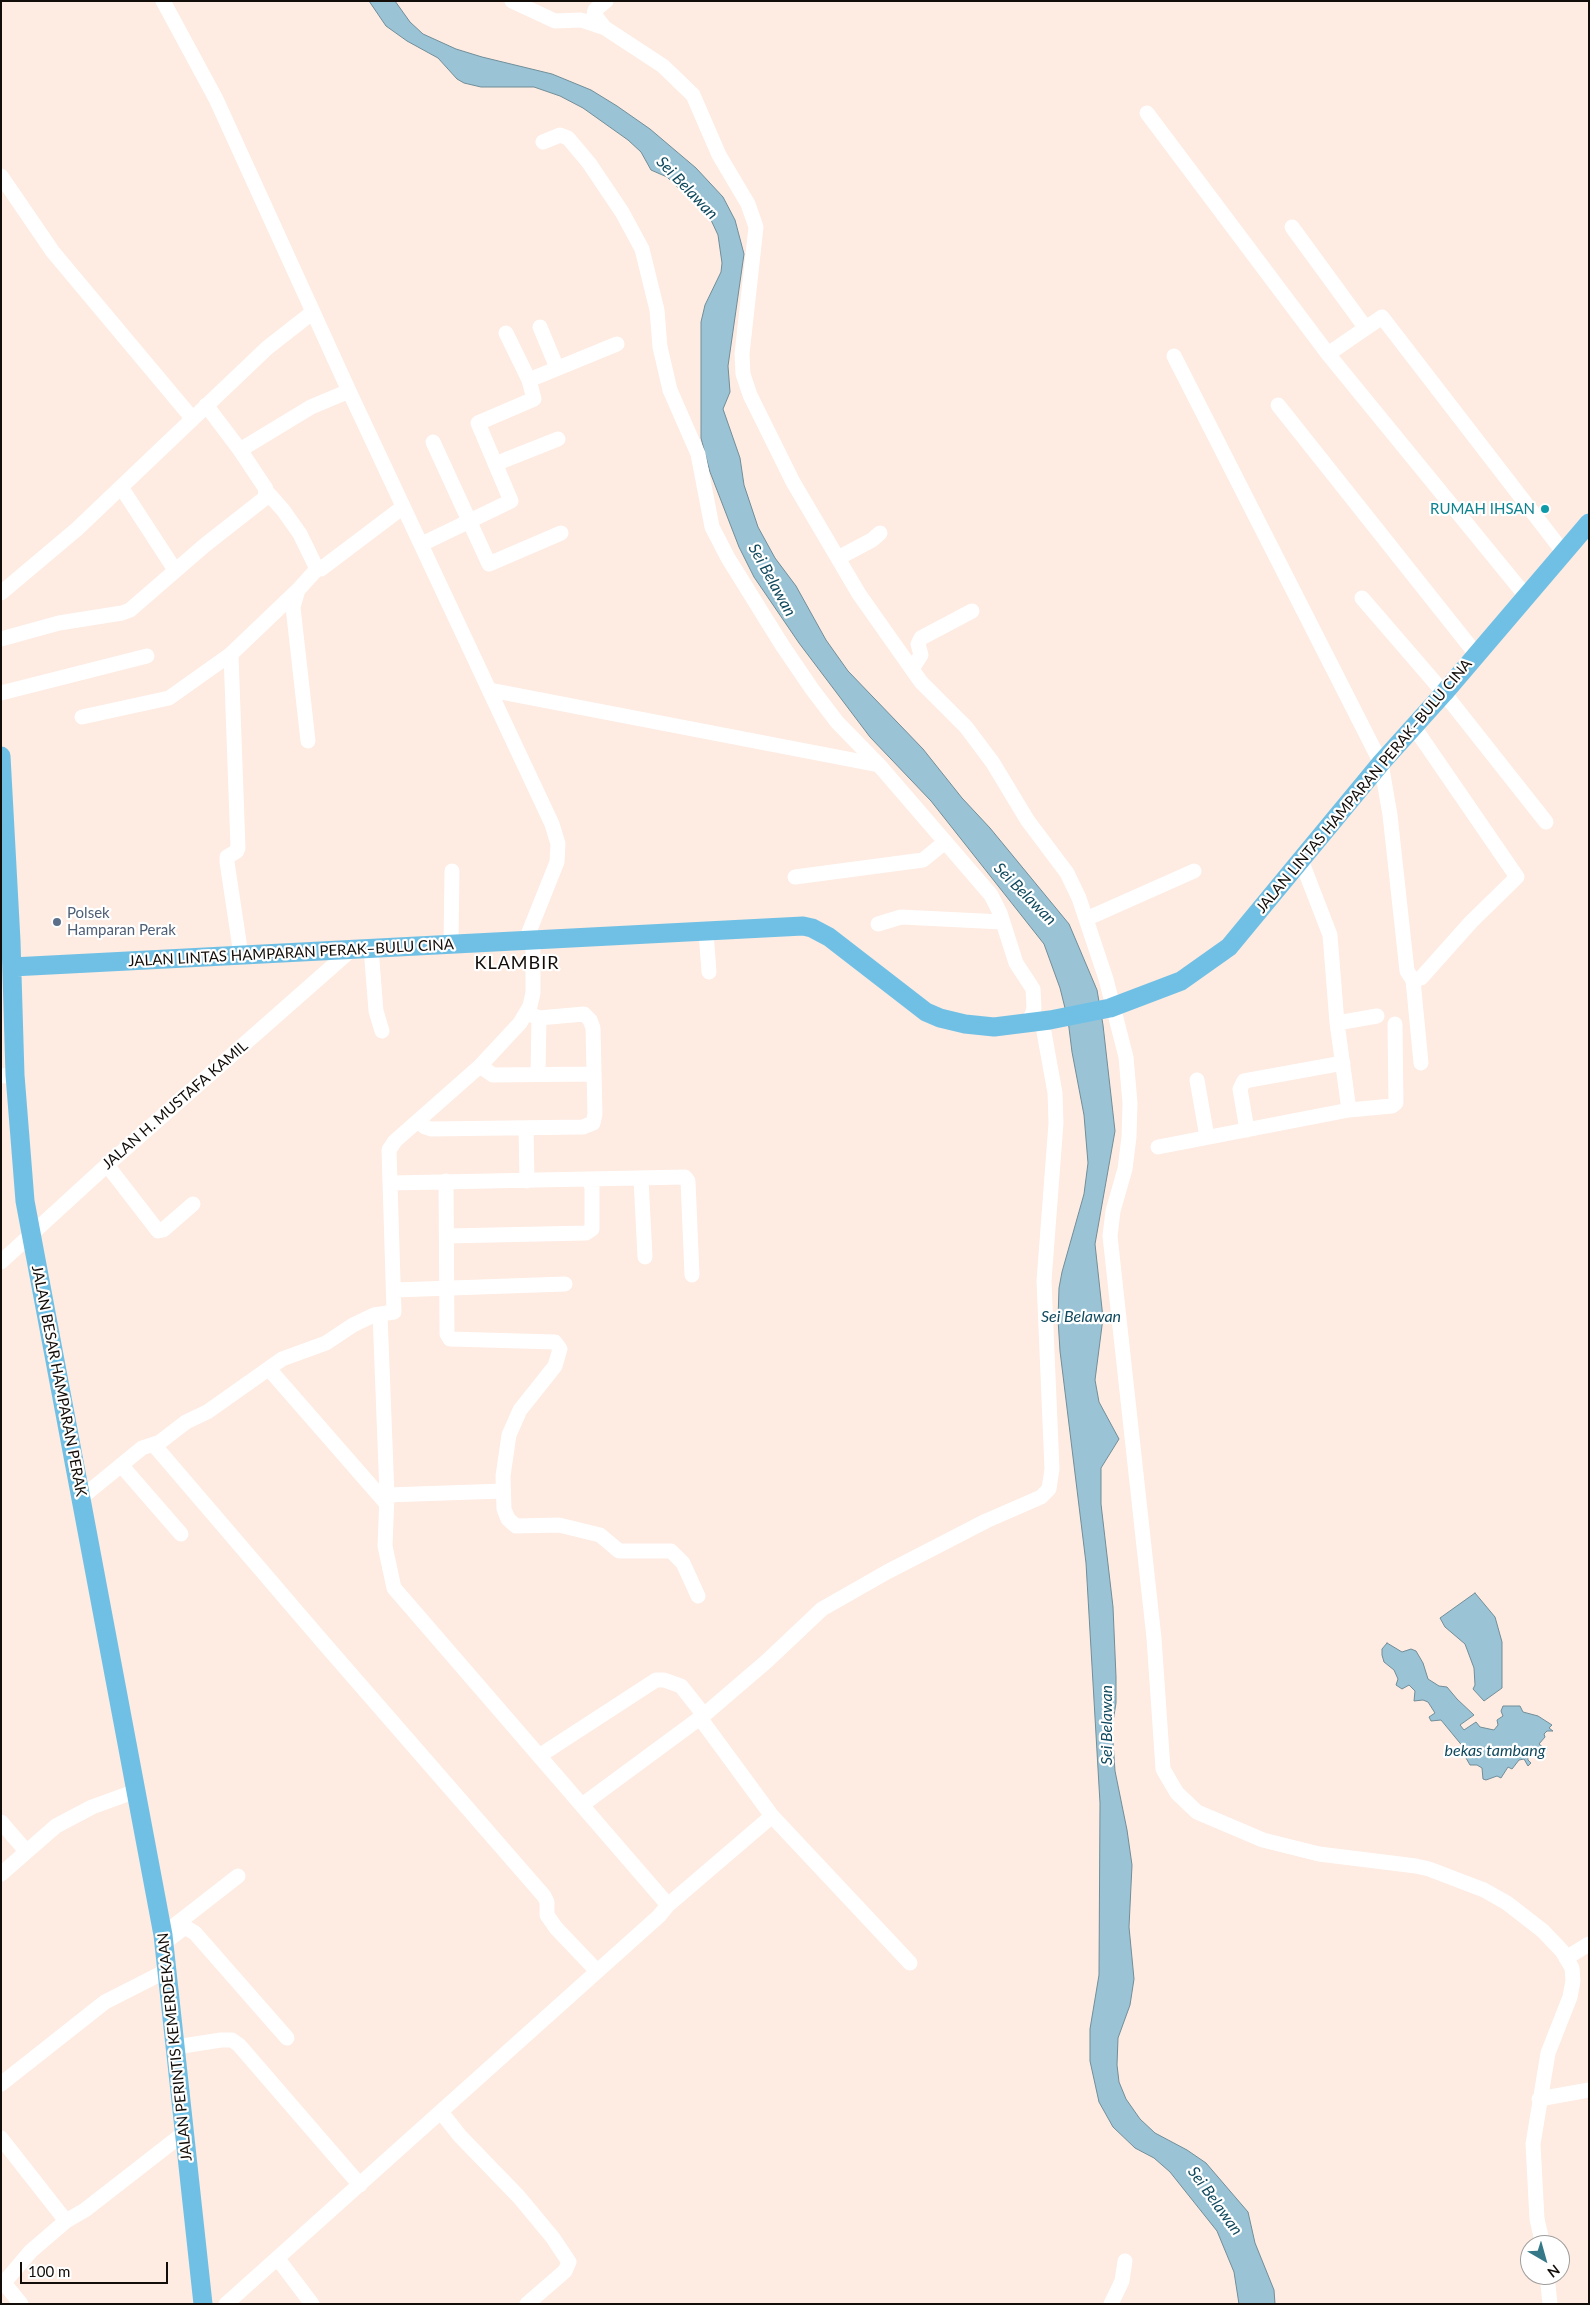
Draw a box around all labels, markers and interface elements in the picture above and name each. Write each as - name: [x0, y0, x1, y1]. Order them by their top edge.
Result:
- water label: Sei Belawan: [652, 152, 722, 224]
- place label: RUMAH IHSAN: [1430, 500, 1535, 518]
- marker: RUMAH IHSAN: [1539, 503, 1551, 515]
- water label: Sei Belawan: [744, 540, 800, 620]
- street label: JALAN LINTAS HAMPARAN PERAK–BULU CINA: [1252, 655, 1476, 917]
- water label: Sei Belawan: [990, 859, 1060, 929]
- place label: Polsek Hamparan Perak: [67, 904, 176, 939]
- marker: Polsek Hamparan Perak: [51, 916, 63, 928]
- street label: JALAN LINTAS HAMPARAN PERAK–BULU CINA: [128, 935, 454, 971]
- district label: KLAMBIR: [474, 952, 560, 974]
- street label: JALAN H. MUSTAFA KAMIL: [99, 1037, 251, 1173]
- street label: JALAN BESAR HAMPARAN PERAK: [28, 1264, 90, 1498]
- water label: Sei Belawan: [1041, 1307, 1121, 1327]
- water label: Sei Belawan: [1097, 1685, 1117, 1765]
- water label: bekas tambang: [1445, 1741, 1545, 1761]
- street label: JALAN PERINTIS KEMERDEKAAN: [154, 1932, 196, 2162]
- water label: Sei Belawan: [1184, 2163, 1246, 2239]
- north arrow: [1520, 2235, 1570, 2285]
- scale bar: [22, 2252, 170, 2284]
- text: N: [1544, 2261, 1563, 2281]
- text: 100 m: [28, 2262, 70, 2280]

